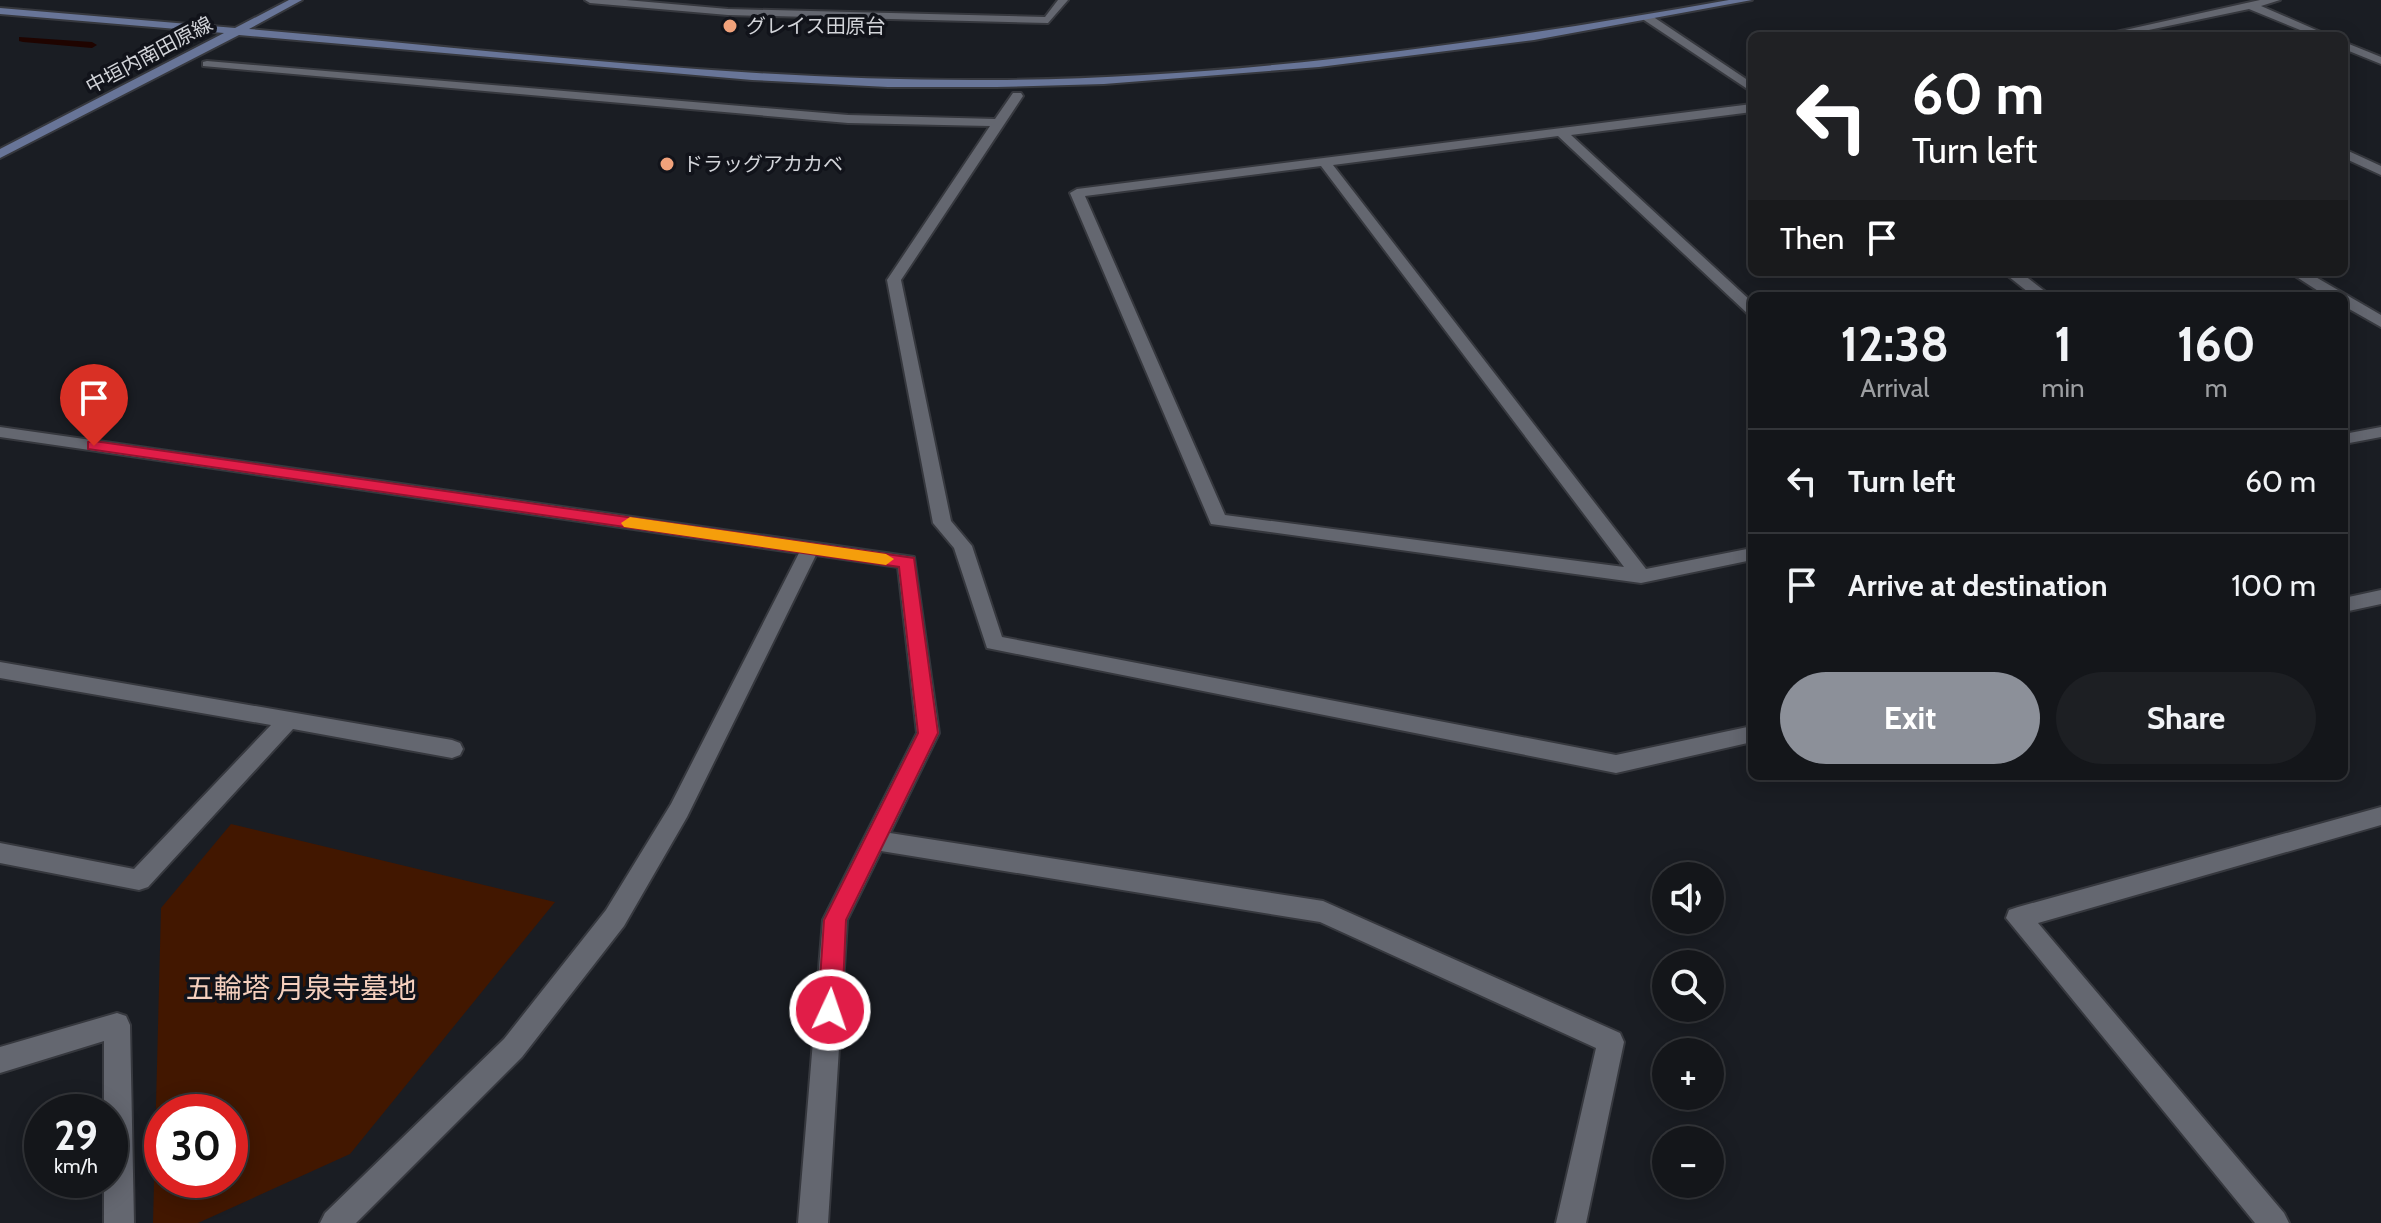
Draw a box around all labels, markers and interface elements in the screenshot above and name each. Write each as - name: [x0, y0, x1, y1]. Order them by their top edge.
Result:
- street label: 中垣内南田原線: [82, 12, 216, 98]
- place label: グレイス田原台: [746, 14, 885, 38]
- marker: グレイス田原台: [721, 17, 739, 35]
- text: 60 m: [1912, 60, 2044, 128]
- icon: left: [1780, 64, 1884, 168]
- text: Turn left: [1912, 128, 2037, 172]
- place label: ドラッグアカカベ: [683, 152, 843, 176]
- marker: ドラッグアカカベ: [658, 155, 676, 173]
- icon: arrive: [1860, 216, 1904, 260]
- text: Then: [1780, 220, 1844, 257]
- text: 12:38: [1840, 315, 1949, 373]
- text: 1: [2054, 315, 2072, 373]
- text: 160: [2177, 315, 2256, 373]
- pin: [60, 364, 128, 446]
- text: Arrival: [1860, 372, 1929, 404]
- text: min: [2042, 372, 2084, 404]
- text: m: [2205, 372, 2228, 404]
- icon: arrive: [72, 376, 116, 420]
- icon: left: [1780, 459, 1824, 503]
- text: Turn left: [1848, 463, 1956, 500]
- text: 60 m: [2245, 463, 2316, 500]
- icon: arrive: [1780, 563, 1824, 607]
- text: Arrive at destination: [1848, 567, 2108, 604]
- text: 100 m: [2231, 567, 2316, 604]
- button: Exit: [1780, 672, 2040, 764]
- button: Share: [2056, 672, 2316, 764]
- map controls: [1652, 862, 1724, 1198]
- button: sound: [1652, 862, 1724, 934]
- button: search: [1652, 950, 1724, 1022]
- position arrow: [788, 968, 872, 1052]
- park label: 五輪塔 月泉寺墓地: [186, 971, 416, 1005]
- button: +: [1652, 1038, 1724, 1110]
- speed limit sign: 30: [144, 1094, 248, 1198]
- text: 29: [54, 1111, 98, 1160]
- button: −: [1652, 1126, 1724, 1198]
- text: km/h: [54, 1154, 98, 1178]

